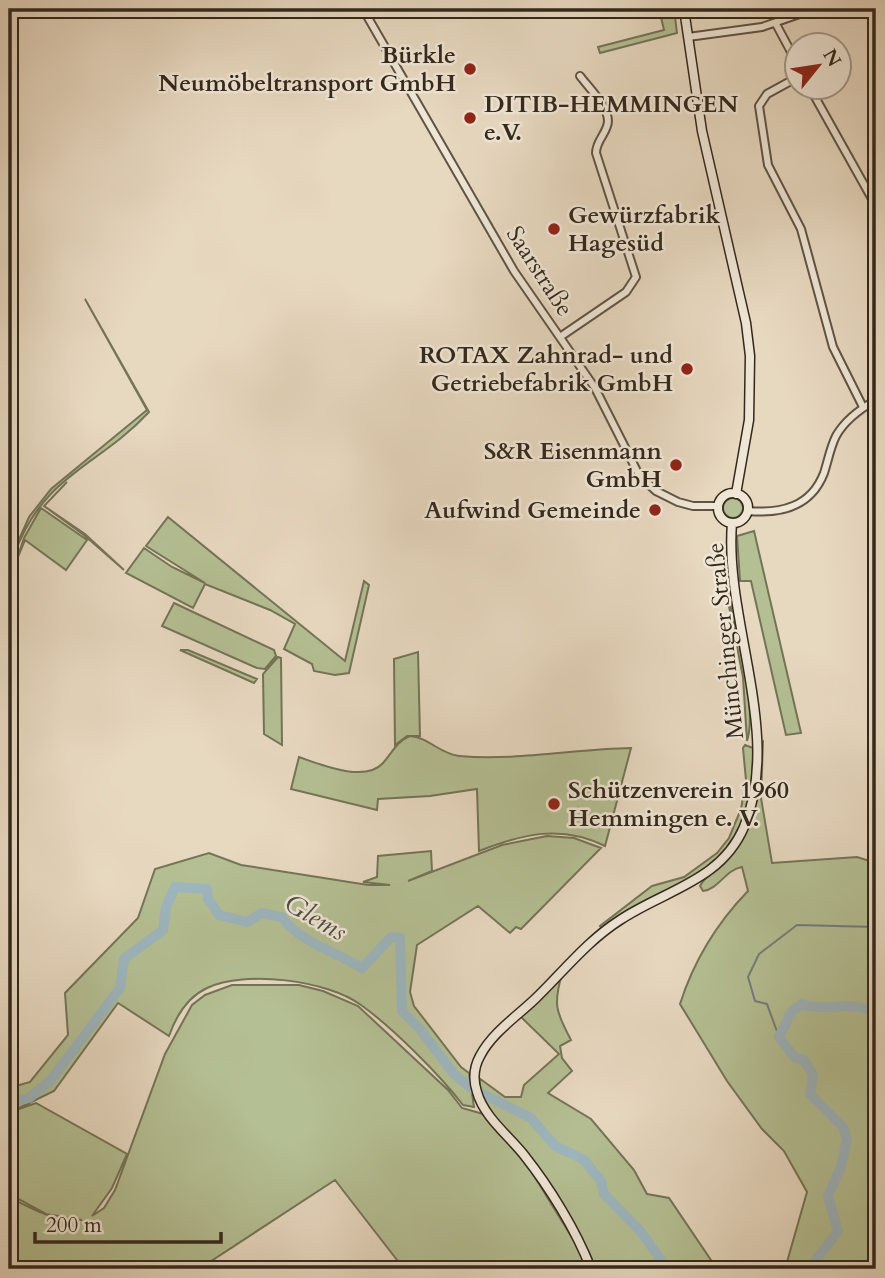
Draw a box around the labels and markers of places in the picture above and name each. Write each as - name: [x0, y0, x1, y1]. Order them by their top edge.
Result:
- place label: Bürkle Neumöbeltransport GmbH: [158, 39, 456, 100]
- marker: Bürkle Neumöbeltransport GmbH: [462, 61, 478, 77]
- place label: DITIB-HEMMINGEN e.V.: [484, 88, 738, 149]
- marker: DITIB-HEMMINGEN e.V.: [462, 110, 478, 126]
- place label: Gewürzfabrik Hagesüd: [568, 199, 721, 260]
- marker: Gewürzfabrik Hagesüd: [546, 221, 562, 237]
- place label: ROTAX Zahnrad- und Getriebefabrik GmbH: [419, 339, 673, 400]
- marker: ROTAX Zahnrad- und Getriebefabrik GmbH: [679, 361, 695, 377]
- place label: S&R Eisenmann GmbH: [484, 435, 663, 496]
- marker: S&R Eisenmann GmbH: [668, 457, 684, 473]
- place label: Aufwind Gemeinde: [424, 494, 641, 527]
- marker: Aufwind Gemeinde: [647, 502, 663, 518]
- place label: Schützenverein 1960 Hemmingen e. V.: [568, 774, 789, 835]
- marker: Schützenverein 1960 Hemmingen e. V.: [546, 796, 562, 812]

